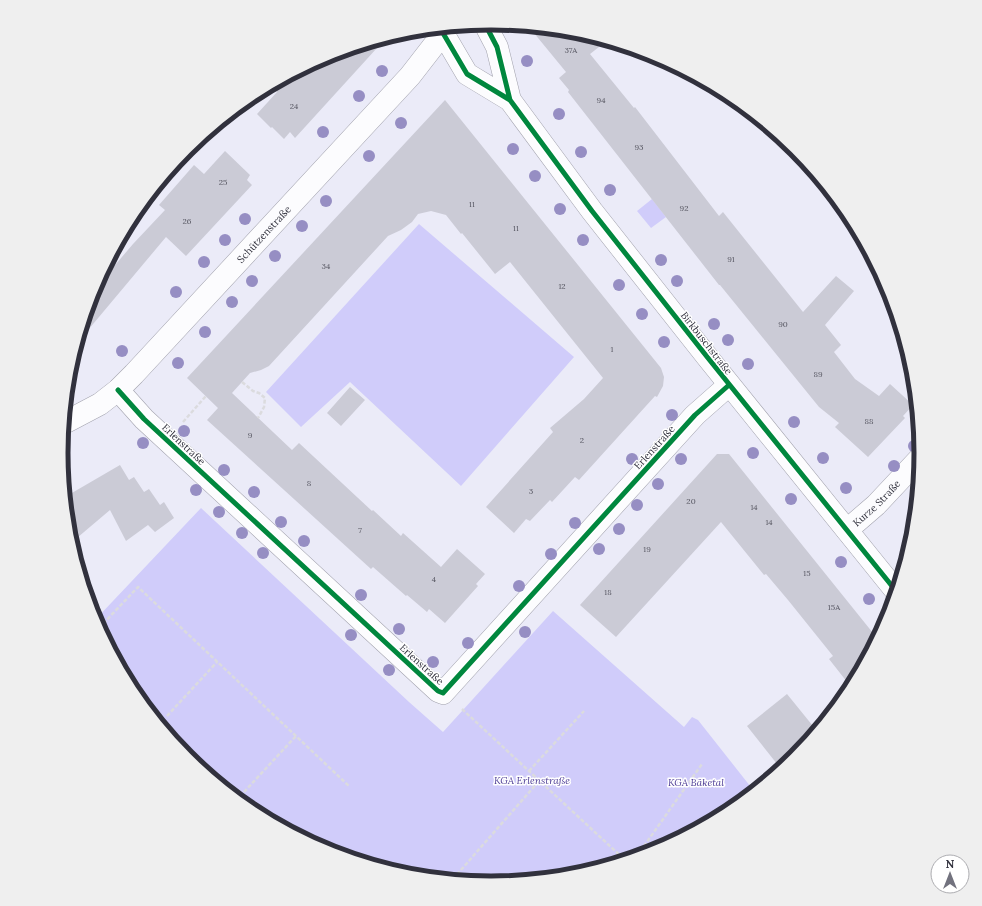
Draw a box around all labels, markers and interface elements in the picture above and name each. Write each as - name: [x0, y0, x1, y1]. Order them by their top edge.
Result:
- house number: 37A: [565, 45, 578, 55]
- house number: 94: [597, 95, 606, 105]
- house number: 24: [290, 101, 299, 111]
- house number: 93: [634, 142, 644, 152]
- house number: 25: [219, 177, 227, 187]
- house number: 11: [469, 199, 475, 209]
- street label: Schützenstraße: [234, 202, 294, 266]
- house number: 92: [680, 203, 688, 213]
- house number: 26: [183, 216, 192, 226]
- house number: 11: [513, 223, 519, 233]
- house number: 91: [727, 254, 735, 264]
- house number: 34: [322, 261, 331, 271]
- house number: 12: [558, 281, 566, 291]
- street label: Birkbuschstraße: [678, 309, 736, 378]
- house number: 90: [778, 319, 788, 329]
- house number: 1: [611, 344, 614, 354]
- house number: 89: [813, 369, 823, 379]
- house number: 88: [865, 416, 874, 426]
- street label: Erlenstraße: [159, 421, 209, 468]
- street label: Erlenstraße: [631, 422, 678, 472]
- house number: 9: [248, 430, 253, 440]
- house number: 2: [580, 435, 584, 445]
- street label: Kurze Straße: [850, 477, 904, 529]
- house number: 8: [307, 478, 312, 488]
- house number: 3: [529, 486, 534, 496]
- house number: 20: [686, 496, 696, 506]
- house number: 14: [750, 502, 758, 512]
- house number: 14: [765, 517, 773, 527]
- house number: 7: [358, 525, 362, 535]
- house number: 19: [643, 544, 651, 554]
- house number: 15: [803, 568, 811, 578]
- house number: 4: [432, 574, 437, 584]
- house number: 18: [604, 587, 612, 597]
- house number: 15A: [828, 602, 841, 612]
- street label: Erlenstraße: [397, 641, 447, 688]
- park label: KGA Erlenstraße: [494, 774, 570, 787]
- park label: KGA Bäketal: [668, 776, 724, 789]
- north arrow: [930, 854, 970, 894]
- text: N: [946, 857, 955, 871]

